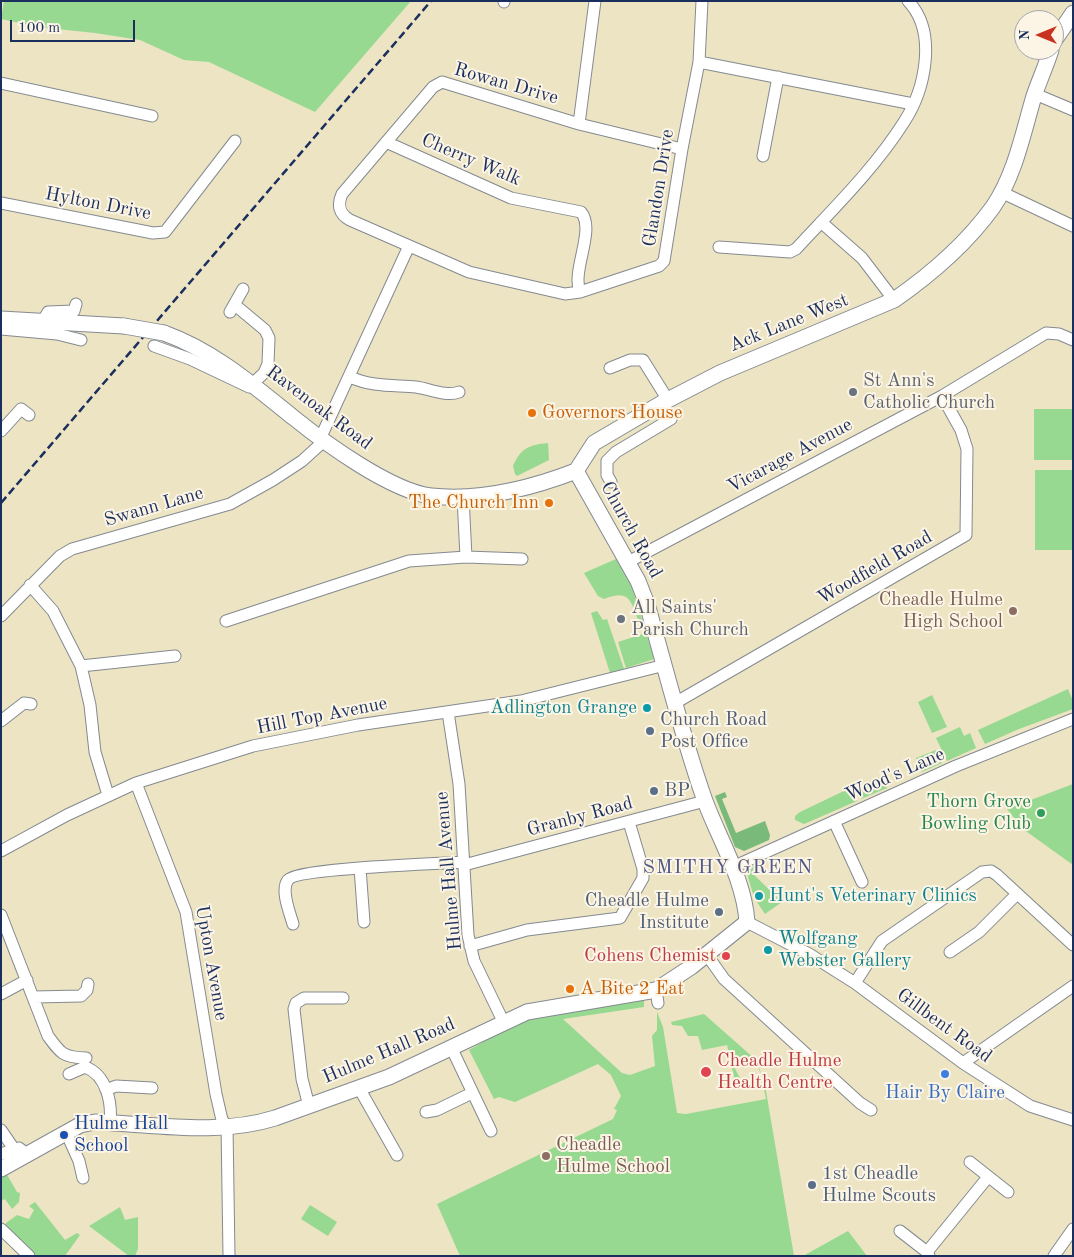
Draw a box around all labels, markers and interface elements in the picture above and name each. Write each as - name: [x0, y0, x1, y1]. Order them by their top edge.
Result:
- scale bar: [12, 10, 138, 42]
- north arrow: [1014, 10, 1064, 60]
- text: 100 m: [18, 21, 60, 36]
- text: N: [1018, 30, 1032, 40]
- street label: Rowan Drive: [451, 58, 561, 110]
- street label: Glandon Drive: [638, 127, 680, 249]
- street label: Cherry Walk: [418, 129, 524, 191]
- street label: Hylton Drive: [43, 183, 153, 225]
- street label: Ack Lane West: [726, 289, 852, 357]
- street label: Ravenoak Road: [261, 361, 377, 455]
- place label: St Ann's Catholic Church: [863, 370, 995, 414]
- marker: St Ann's Catholic Church: [847, 386, 859, 398]
- place label: Governors House: [542, 402, 683, 424]
- marker: Governors House: [526, 407, 538, 419]
- street label: Vicarage Avenue: [724, 413, 856, 499]
- street label: Church Road: [595, 478, 667, 582]
- street label: Swann Lane: [102, 482, 206, 532]
- place label: The Church Inn: [408, 492, 539, 514]
- marker: The Church Inn: [543, 497, 555, 509]
- street label: Woodfield Road: [814, 526, 936, 610]
- place label: Cheadle Hulme High School: [879, 589, 1003, 633]
- place label: All Saints' Parish Church: [631, 597, 749, 641]
- marker: Cheadle Hulme High School: [1007, 605, 1019, 617]
- marker: All Saints' Parish Church: [615, 613, 627, 625]
- street label: Hill Top Avenue: [255, 692, 389, 740]
- place label: Adlington Grange: [490, 697, 637, 719]
- marker: Adlington Grange: [641, 702, 653, 714]
- place label: Church Road Post Office: [660, 709, 767, 753]
- marker: Church Road Post Office: [644, 725, 656, 737]
- street label: Wood's Lane: [842, 743, 948, 807]
- place label: BP: [664, 780, 690, 802]
- marker: BP: [648, 785, 660, 797]
- street label: Hulme Hall Avenue: [431, 790, 467, 952]
- place label: Thorn Grove Bowling Club: [920, 791, 1031, 835]
- street label: Granby Road: [525, 792, 635, 842]
- marker: Thorn Grove Bowling Club: [1035, 807, 1047, 819]
- district label: SMITHY GREEN: [641, 856, 815, 880]
- place label: Hunt's Veterinary Clinics: [769, 885, 977, 907]
- place label: Cheadle Hulme Institute: [585, 890, 709, 934]
- marker: Hunt's Veterinary Clinics: [753, 890, 765, 902]
- street label: Upton Avenue: [190, 904, 232, 1022]
- marker: Cheadle Hulme Institute: [713, 906, 725, 918]
- place label: Wolfgang Webster Gallery: [778, 928, 912, 972]
- marker: Wolfgang Webster Gallery: [762, 944, 774, 956]
- place label: Cohens Chemist: [584, 945, 716, 967]
- marker: Cohens Chemist: [720, 950, 732, 962]
- place label: A Bite 2 Eat: [580, 978, 684, 1000]
- marker: A Bite 2 Eat: [564, 983, 576, 995]
- street label: Gillbent Road: [892, 984, 996, 1068]
- street label: Hulme Hall Road: [319, 1013, 459, 1089]
- place label: Cheadle Hulme Health Centre: [717, 1050, 841, 1094]
- marker: Cheadle Hulme Health Centre: [699, 1065, 713, 1079]
- marker: Hair By Claire: [939, 1068, 951, 1080]
- place label: Hair By Claire: [885, 1082, 1005, 1104]
- place label: Hulme Hall School: [74, 1113, 168, 1157]
- marker: Hulme Hall School: [58, 1129, 70, 1141]
- place label: Cheadle Hulme School: [556, 1134, 670, 1178]
- marker: Cheadle Hulme School: [540, 1150, 552, 1162]
- place label: 1st Cheadle Hulme Scouts: [822, 1163, 936, 1207]
- marker: 1st Cheadle Hulme Scouts: [806, 1179, 818, 1191]

